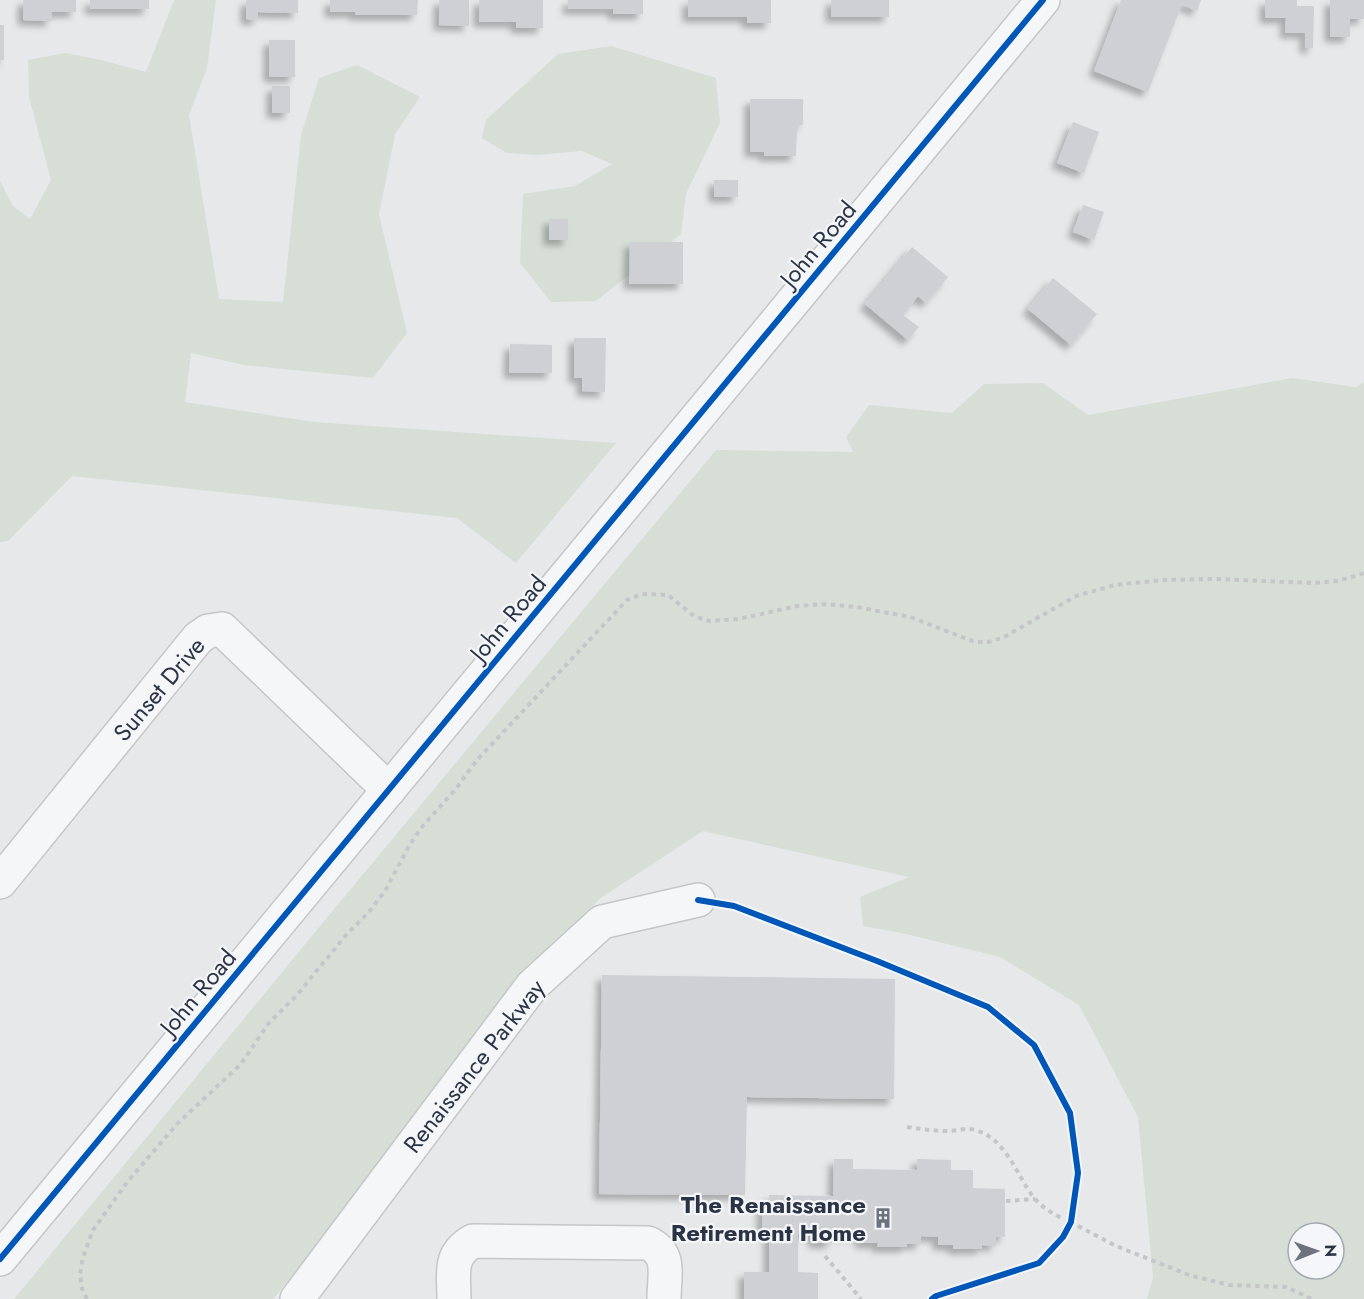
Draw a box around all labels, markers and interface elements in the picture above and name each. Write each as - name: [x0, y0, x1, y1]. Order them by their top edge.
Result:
- street label: John Road: [770, 193, 865, 297]
- street label: John Road: [460, 567, 555, 671]
- street label: Sunset Drive: [105, 629, 213, 749]
- street label: John Road: [150, 941, 245, 1045]
- street label: Renaissance Parkway: [395, 971, 553, 1160]
- place label: The Renaissance Retirement Home: [671, 1187, 866, 1250]
- building icon: The Renaissance Retirement Home: [871, 1206, 895, 1230]
- north arrow: [1286, 1221, 1346, 1281]
- text: N: [1319, 1244, 1342, 1257]

